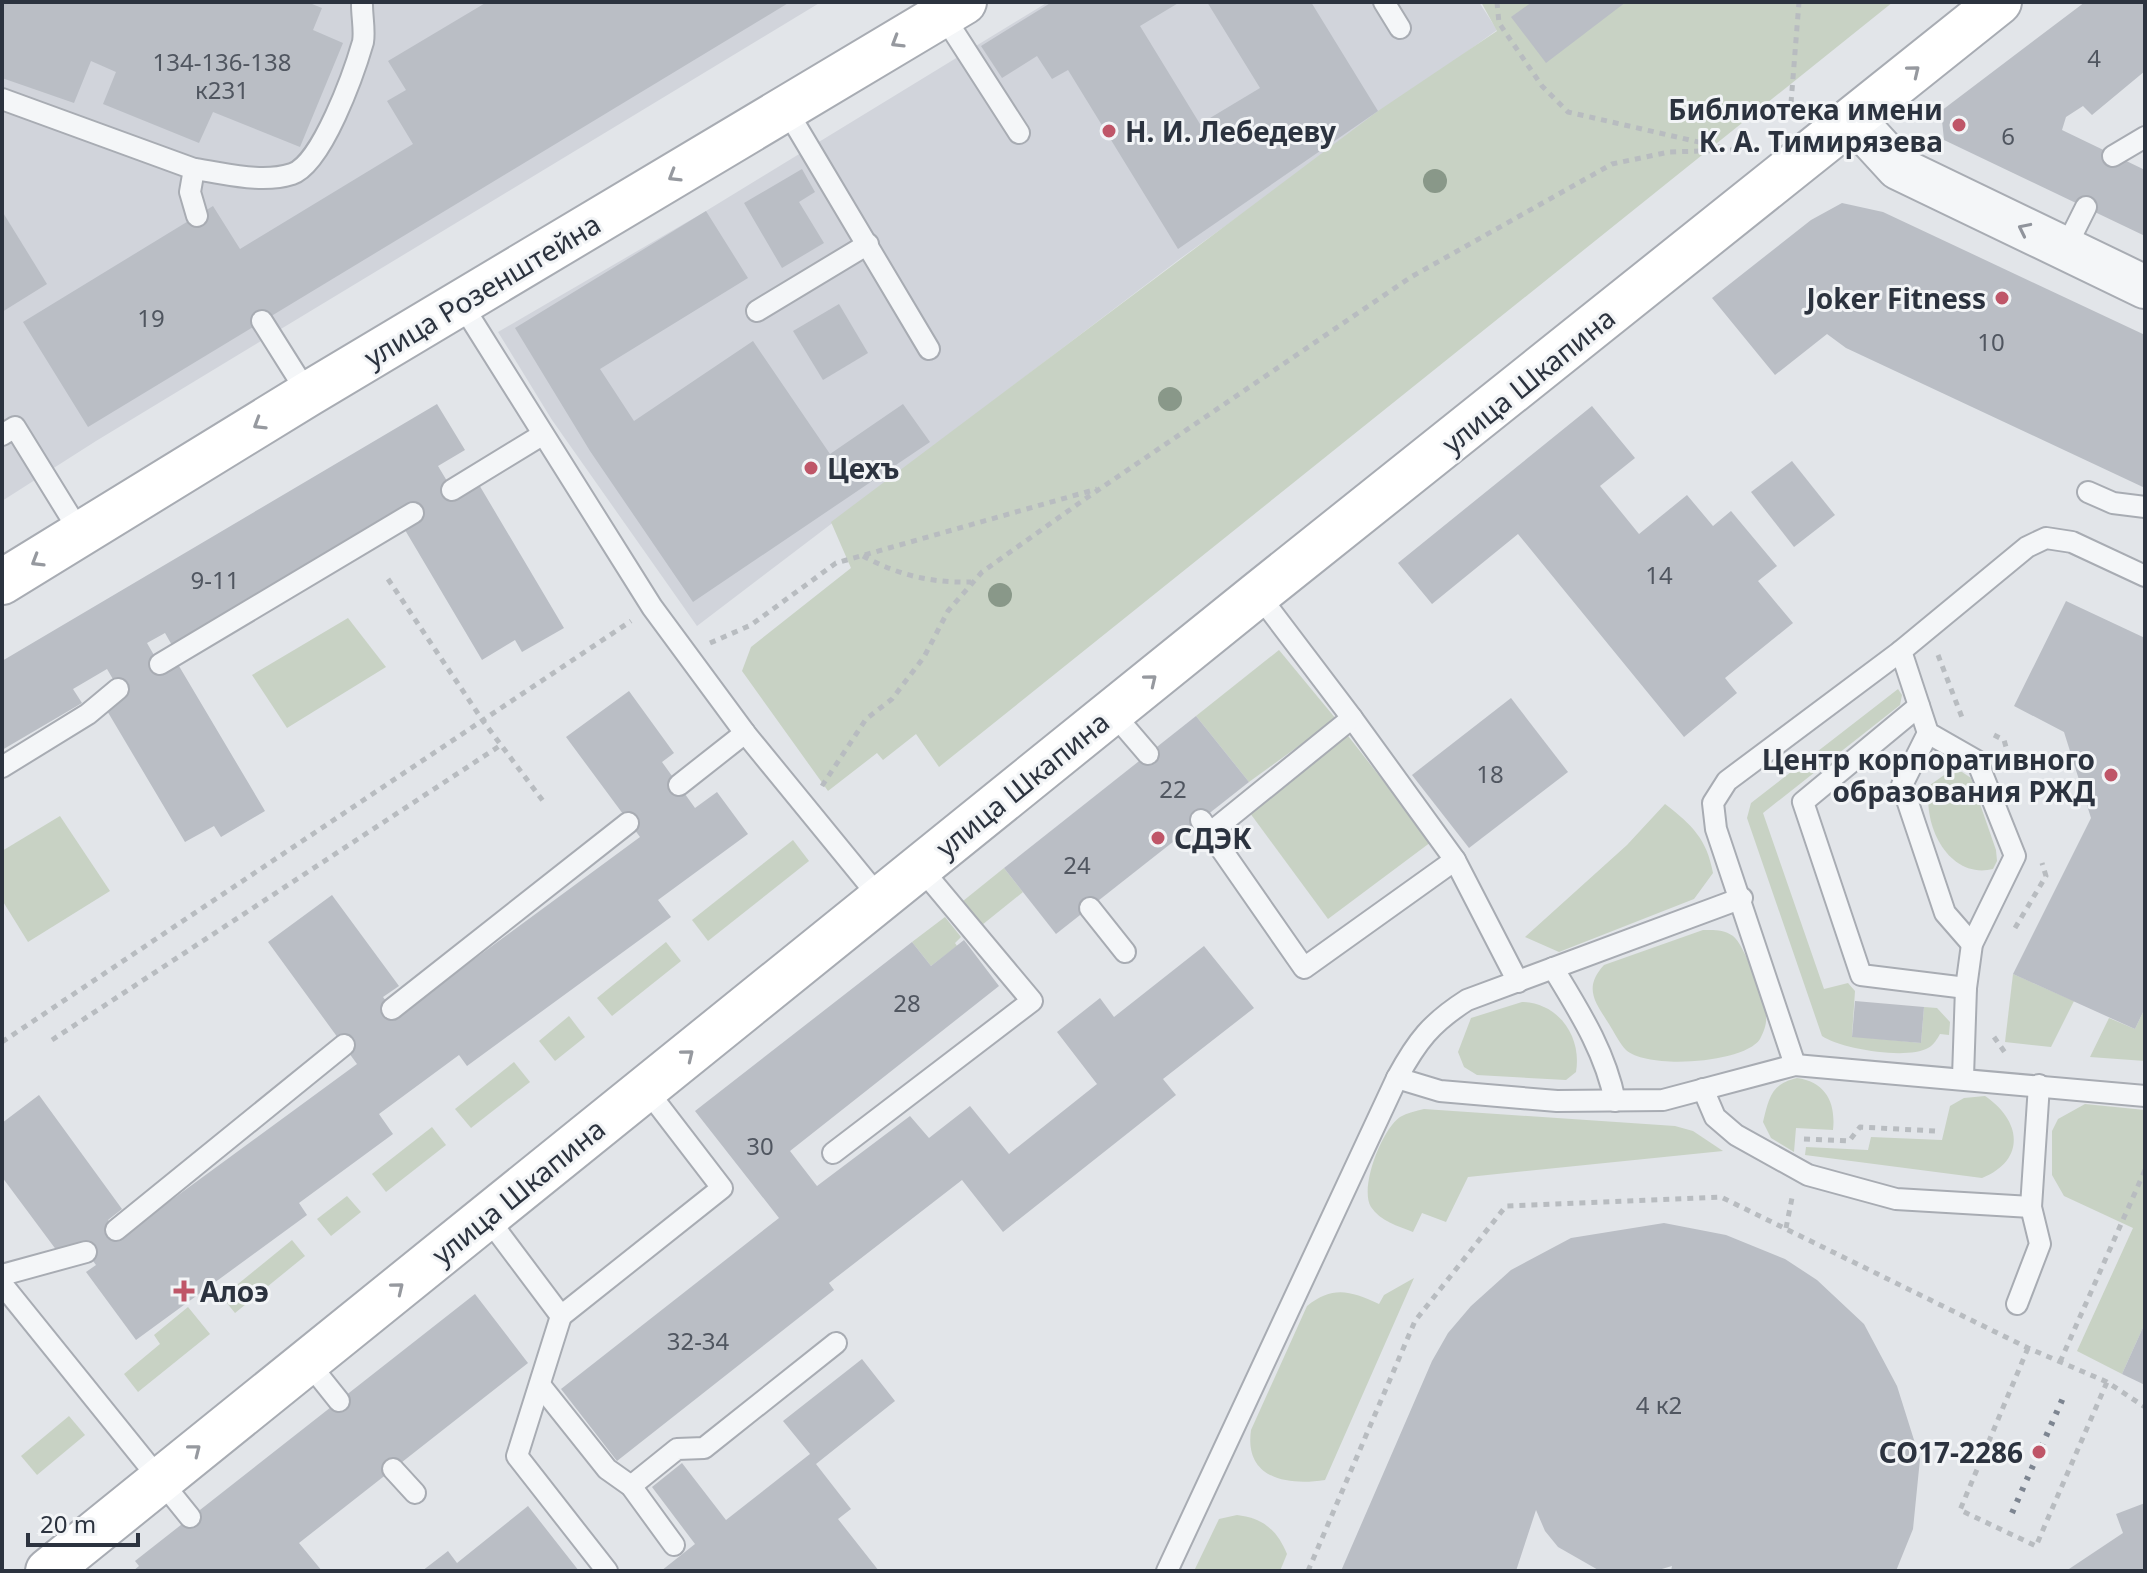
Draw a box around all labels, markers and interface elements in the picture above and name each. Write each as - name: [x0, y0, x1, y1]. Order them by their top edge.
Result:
- one-way arrow: [891, 32, 906, 48]
- house number: 4: [2087, 41, 2101, 74]
- house number: 134-136-138 к231: [152, 45, 292, 106]
- one-way arrow: [1905, 66, 1919, 81]
- place label: Библиотека имени К. А. Тимирязева: [1668, 90, 1943, 160]
- place label: Н. И. Лебедеву: [1125, 112, 1336, 150]
- marker: Библиотека имени К. А. Тимирязева: [1950, 116, 1968, 134]
- house number: 6: [2001, 119, 2015, 152]
- marker: Н. И. Лебедеву: [1100, 122, 1118, 140]
- one-way arrow: [668, 166, 683, 181]
- street label: улица Розенштейна: [357, 204, 607, 376]
- one-way arrow: [2018, 223, 2033, 239]
- place label: Joker Fitness: [1803, 279, 1986, 317]
- marker: Joker Fitness: [1993, 289, 2011, 307]
- street label: улица Шкапина: [1433, 298, 1623, 462]
- house number: 19: [137, 301, 165, 334]
- house number: 10: [1977, 325, 2005, 358]
- one-way arrow: [253, 415, 268, 430]
- place label: Цехъ: [827, 449, 899, 487]
- marker: Цехъ: [802, 459, 820, 477]
- one-way arrow: [32, 551, 46, 566]
- house number: 14: [1645, 558, 1673, 591]
- house number: 9-11: [191, 563, 239, 596]
- one-way arrow: [1142, 675, 1157, 690]
- street label: улица Шкапина: [927, 702, 1117, 866]
- place label: Центр корпоративного образования РЖД: [1762, 740, 2095, 810]
- house number: 18: [1476, 757, 1504, 790]
- marker: Центр корпоративного образования РЖД: [2102, 766, 2120, 784]
- house number: 22: [1159, 772, 1187, 805]
- place label: СДЭК: [1174, 819, 1252, 857]
- marker: СДЭК: [1149, 829, 1167, 847]
- house number: 24: [1063, 848, 1091, 881]
- house number: 28: [893, 986, 921, 1019]
- one-way arrow: [679, 1050, 693, 1065]
- street label: улица Шкапина: [423, 1109, 613, 1273]
- house number: 30: [746, 1129, 774, 1162]
- place label: Алоэ: [200, 1272, 269, 1310]
- marker: Алоэ: [175, 1282, 193, 1300]
- one-way arrow: [388, 1283, 403, 1297]
- house number: 32-34: [667, 1324, 730, 1357]
- house number: 4 к2: [1636, 1388, 1682, 1421]
- place label: СО17-2286: [1879, 1433, 2023, 1471]
- marker: СО17-2286: [2030, 1443, 2048, 1461]
- one-way arrow: [186, 1445, 200, 1460]
- scale bar: [28, 1497, 138, 1547]
- text: 20 m: [40, 1507, 96, 1540]

